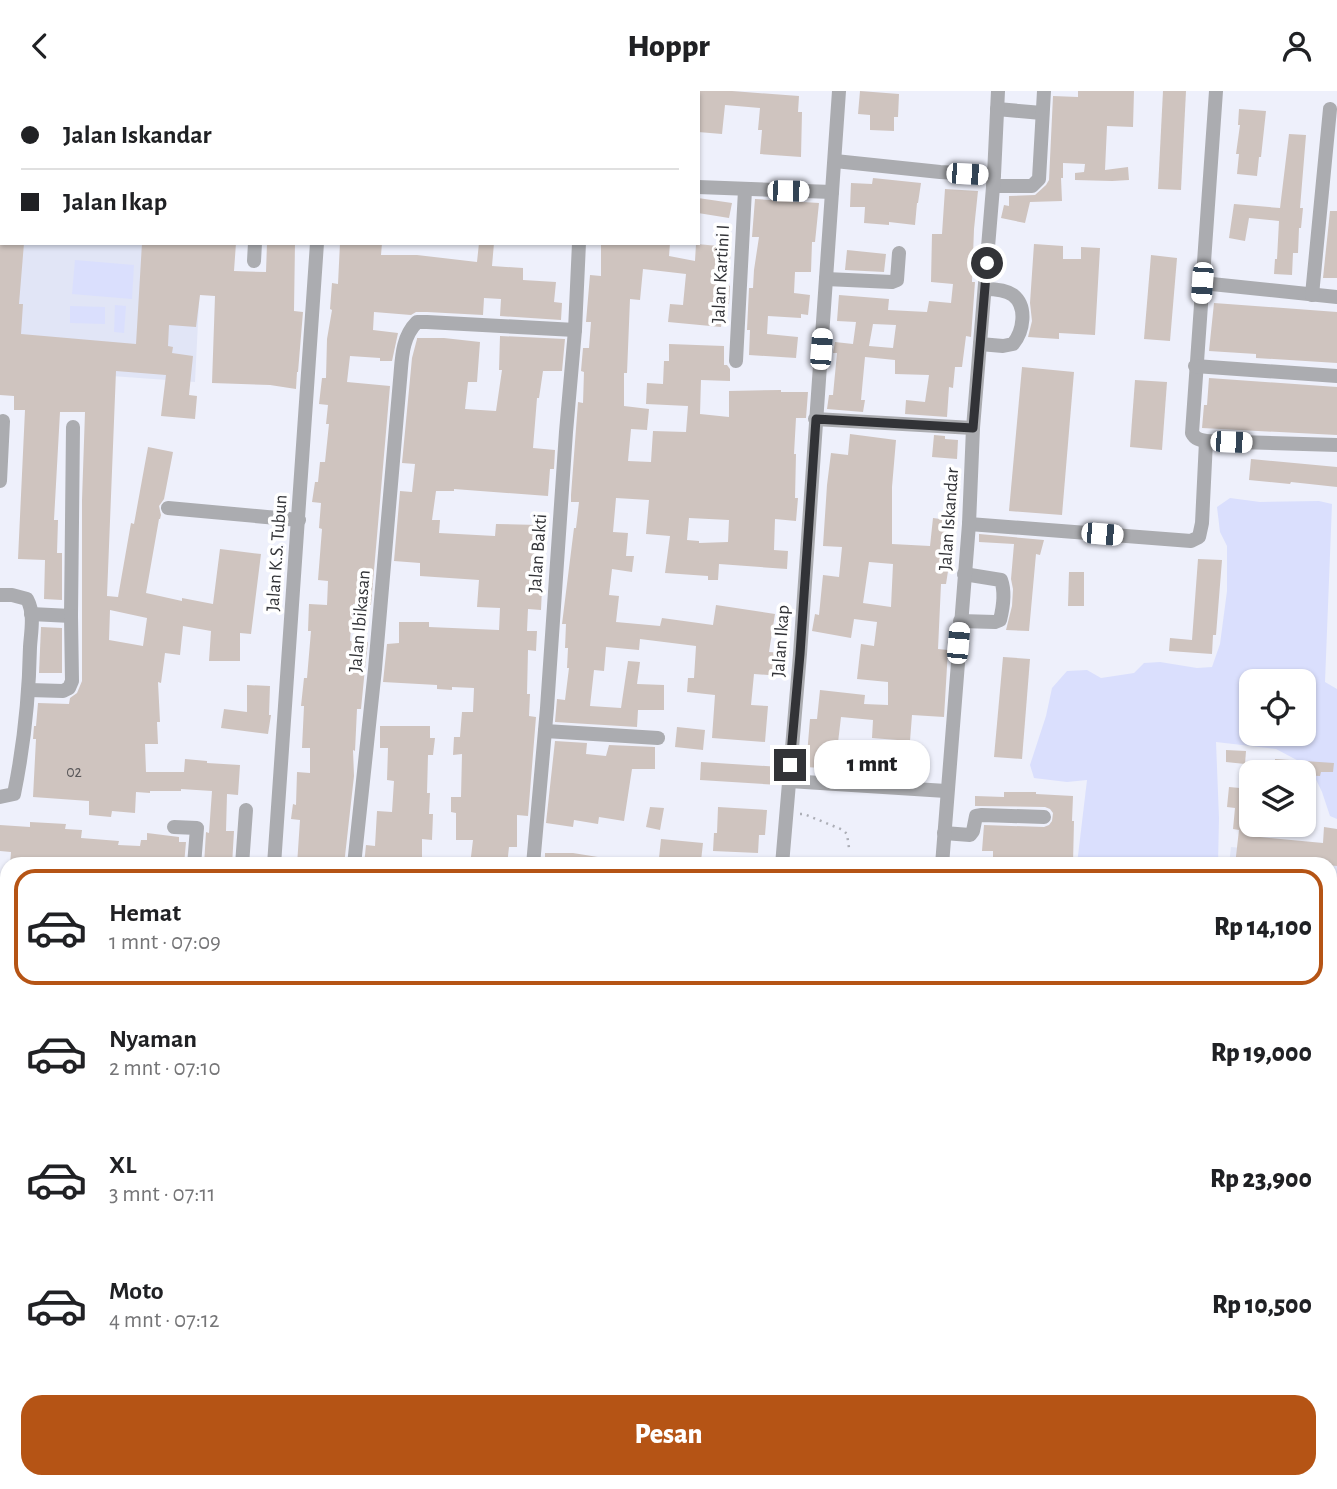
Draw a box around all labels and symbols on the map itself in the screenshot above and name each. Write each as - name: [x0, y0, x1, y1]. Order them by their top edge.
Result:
- car: [946, 162, 989, 186]
- car: [767, 180, 810, 202]
- street label: Jalan Kartini I: [709, 224, 733, 324]
- route start: [971, 247, 1003, 279]
- car: [1191, 261, 1214, 305]
- car: [810, 327, 833, 371]
- car: [1210, 431, 1253, 453]
- street label: Jalan Iskandar: [936, 467, 962, 571]
- street label: Jalan K.S. Tubun: [263, 494, 291, 612]
- street label: Jalan Bakti: [526, 513, 550, 593]
- car: [1081, 522, 1124, 546]
- street label: Jalan Ibikasan: [346, 569, 374, 673]
- street label: Jalan Ikap: [769, 604, 793, 678]
- car: [946, 621, 971, 665]
- callout: 1 mnt: [814, 741, 930, 789]
- route end: [774, 749, 806, 781]
- house number: 02: [66, 764, 82, 780]

